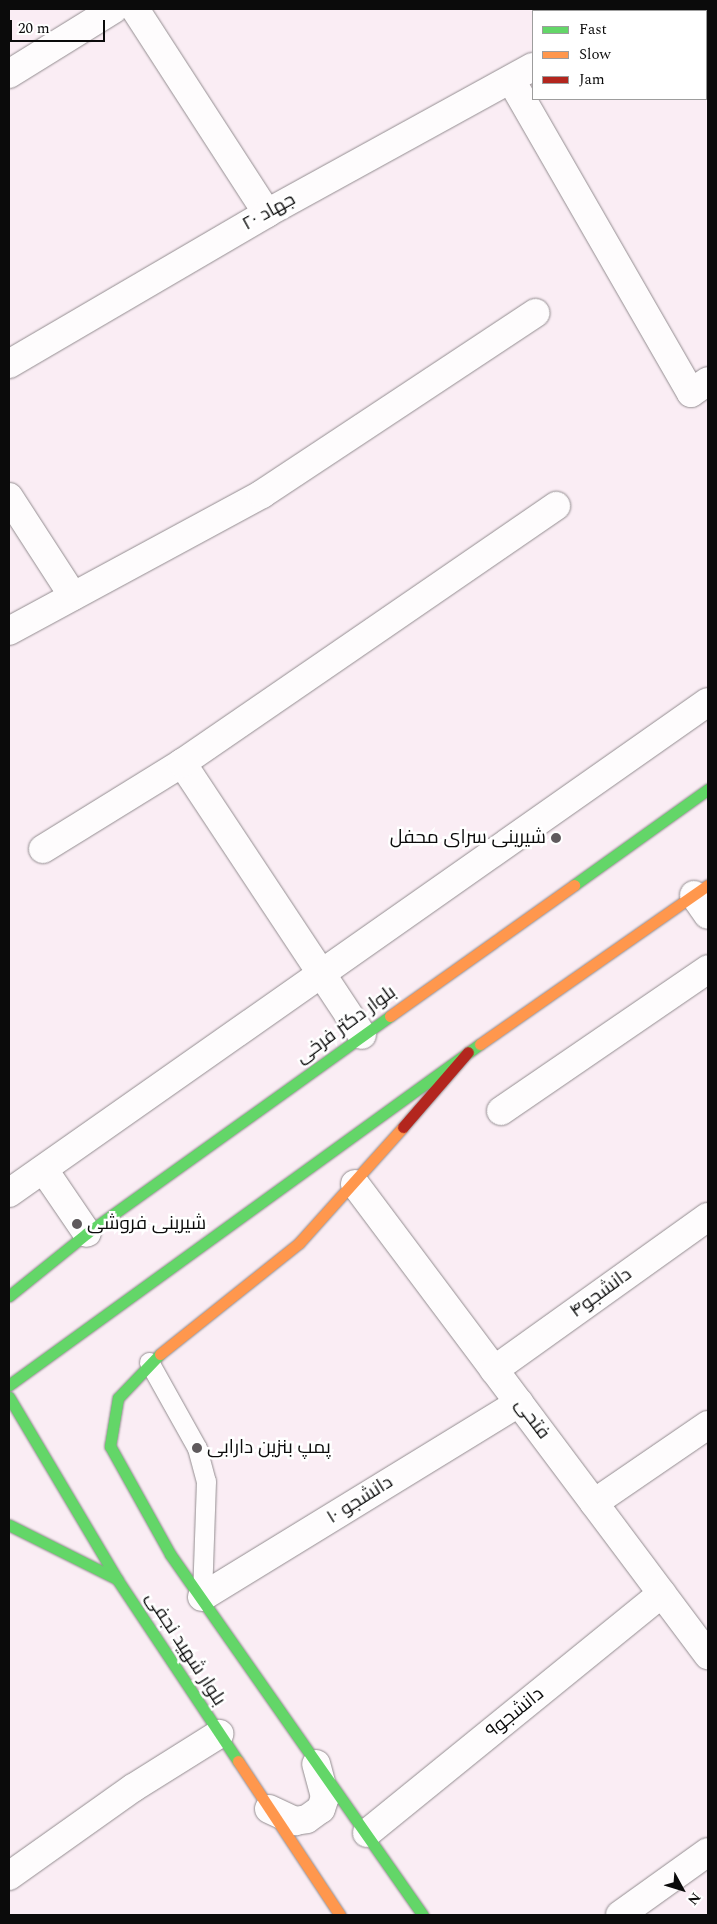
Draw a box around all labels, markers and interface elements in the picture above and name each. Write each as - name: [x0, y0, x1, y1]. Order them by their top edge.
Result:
- scale bar: [12, 10, 108, 42]
- legend: [532, 10, 707, 100]
- text: 20 m: [18, 17, 50, 40]
- text: Fast: [579, 18, 607, 41]
- text: Slow: [579, 43, 611, 66]
- text: Jam: [579, 68, 605, 91]
- street label: جهاد ۲۰: [238, 188, 300, 236]
- place label: شیرینی سرای محفل: [390, 827, 546, 849]
- marker: شیرینی سرای محفل: [550, 832, 562, 844]
- street label: بلوار دکتر فرخی: [291, 981, 401, 1069]
- place label: شیرینی فروشی: [87, 1213, 206, 1235]
- marker: شیرینی فروشی: [71, 1218, 83, 1230]
- street label: دانشجو۴: [566, 1263, 636, 1323]
- street label: فتحی: [509, 1394, 555, 1444]
- place label: پمپ بنزین دارابى: [207, 1437, 331, 1459]
- marker: پمپ بنزین دارابى: [191, 1442, 203, 1454]
- street label: دانشجو ۱۰: [323, 1471, 397, 1529]
- street label: بلوار شهید نجفی: [140, 1588, 230, 1710]
- street label: دانشجو۹: [481, 1683, 549, 1743]
- north arrow: [657, 1864, 707, 1914]
- text: N: [682, 1888, 706, 1910]

